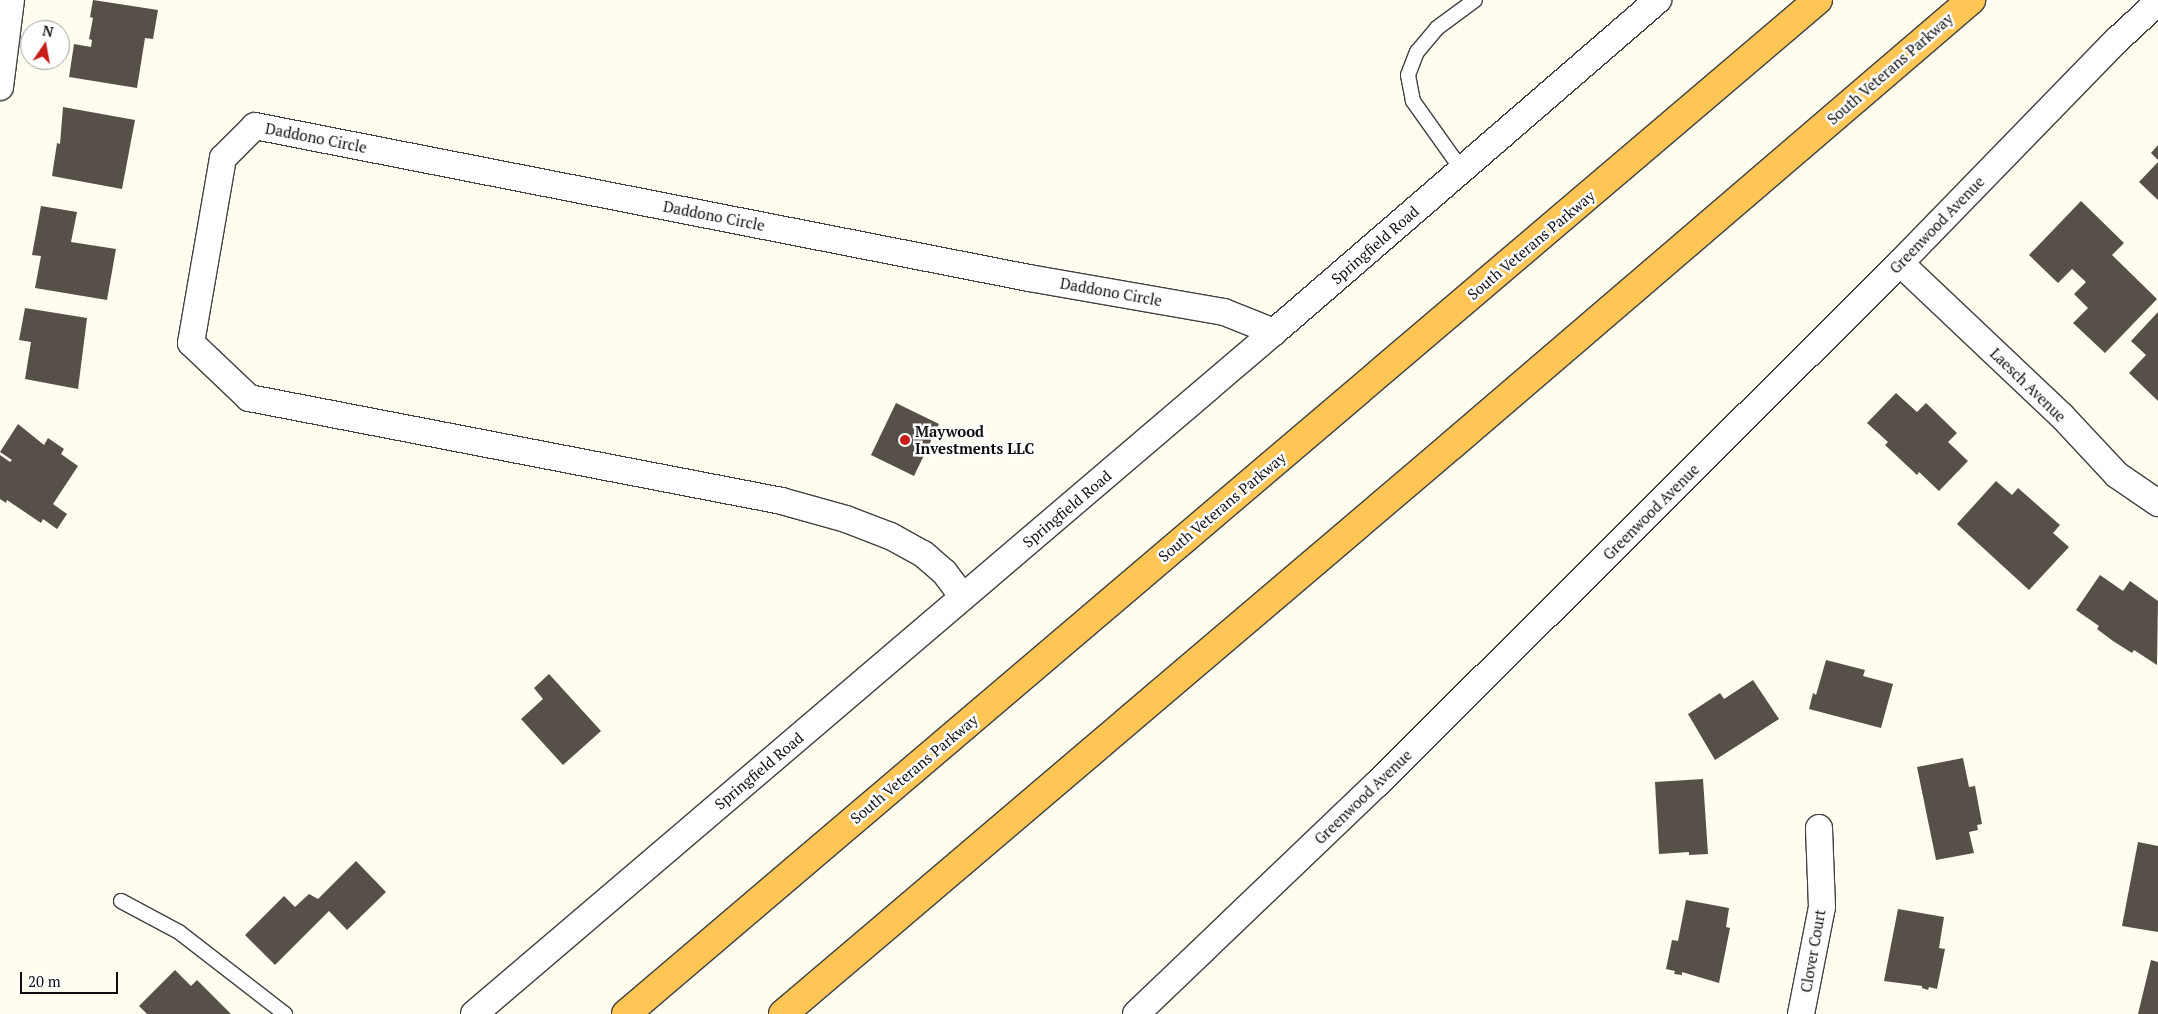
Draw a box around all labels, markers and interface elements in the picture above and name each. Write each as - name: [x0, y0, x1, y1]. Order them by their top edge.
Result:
- street label: South Veterans Parkway: [1823, 9, 1957, 129]
- north arrow: [20, 20, 70, 70]
- text: N: [41, 20, 55, 41]
- street label: Daddono Circle: [264, 119, 368, 157]
- street label: Greenwood Avenue: [1886, 173, 1988, 277]
- street label: South Veterans Parkway: [1464, 186, 1598, 304]
- street label: Daddono Circle: [662, 197, 766, 235]
- street label: Springfield Road: [1328, 202, 1422, 288]
- street label: Daddono Circle: [1059, 274, 1163, 310]
- street label: Laesch Avenue: [1986, 344, 2070, 426]
- place label: Maywood Investments LLC: [915, 422, 1034, 457]
- marker: Maywood Investments LLC: [899, 434, 911, 446]
- street label: South Veterans Parkway: [1155, 448, 1289, 566]
- street label: Greenwood Avenue: [1599, 460, 1703, 564]
- street label: Springfield Road: [1019, 467, 1115, 551]
- street label: South Veterans Parkway: [847, 710, 981, 828]
- street label: Springfield Road: [711, 729, 807, 813]
- street label: Greenwood Avenue: [1311, 746, 1415, 848]
- street label: Clover Court: [1797, 908, 1829, 994]
- scale bar: [22, 962, 120, 994]
- text: 20 m: [28, 971, 61, 991]

